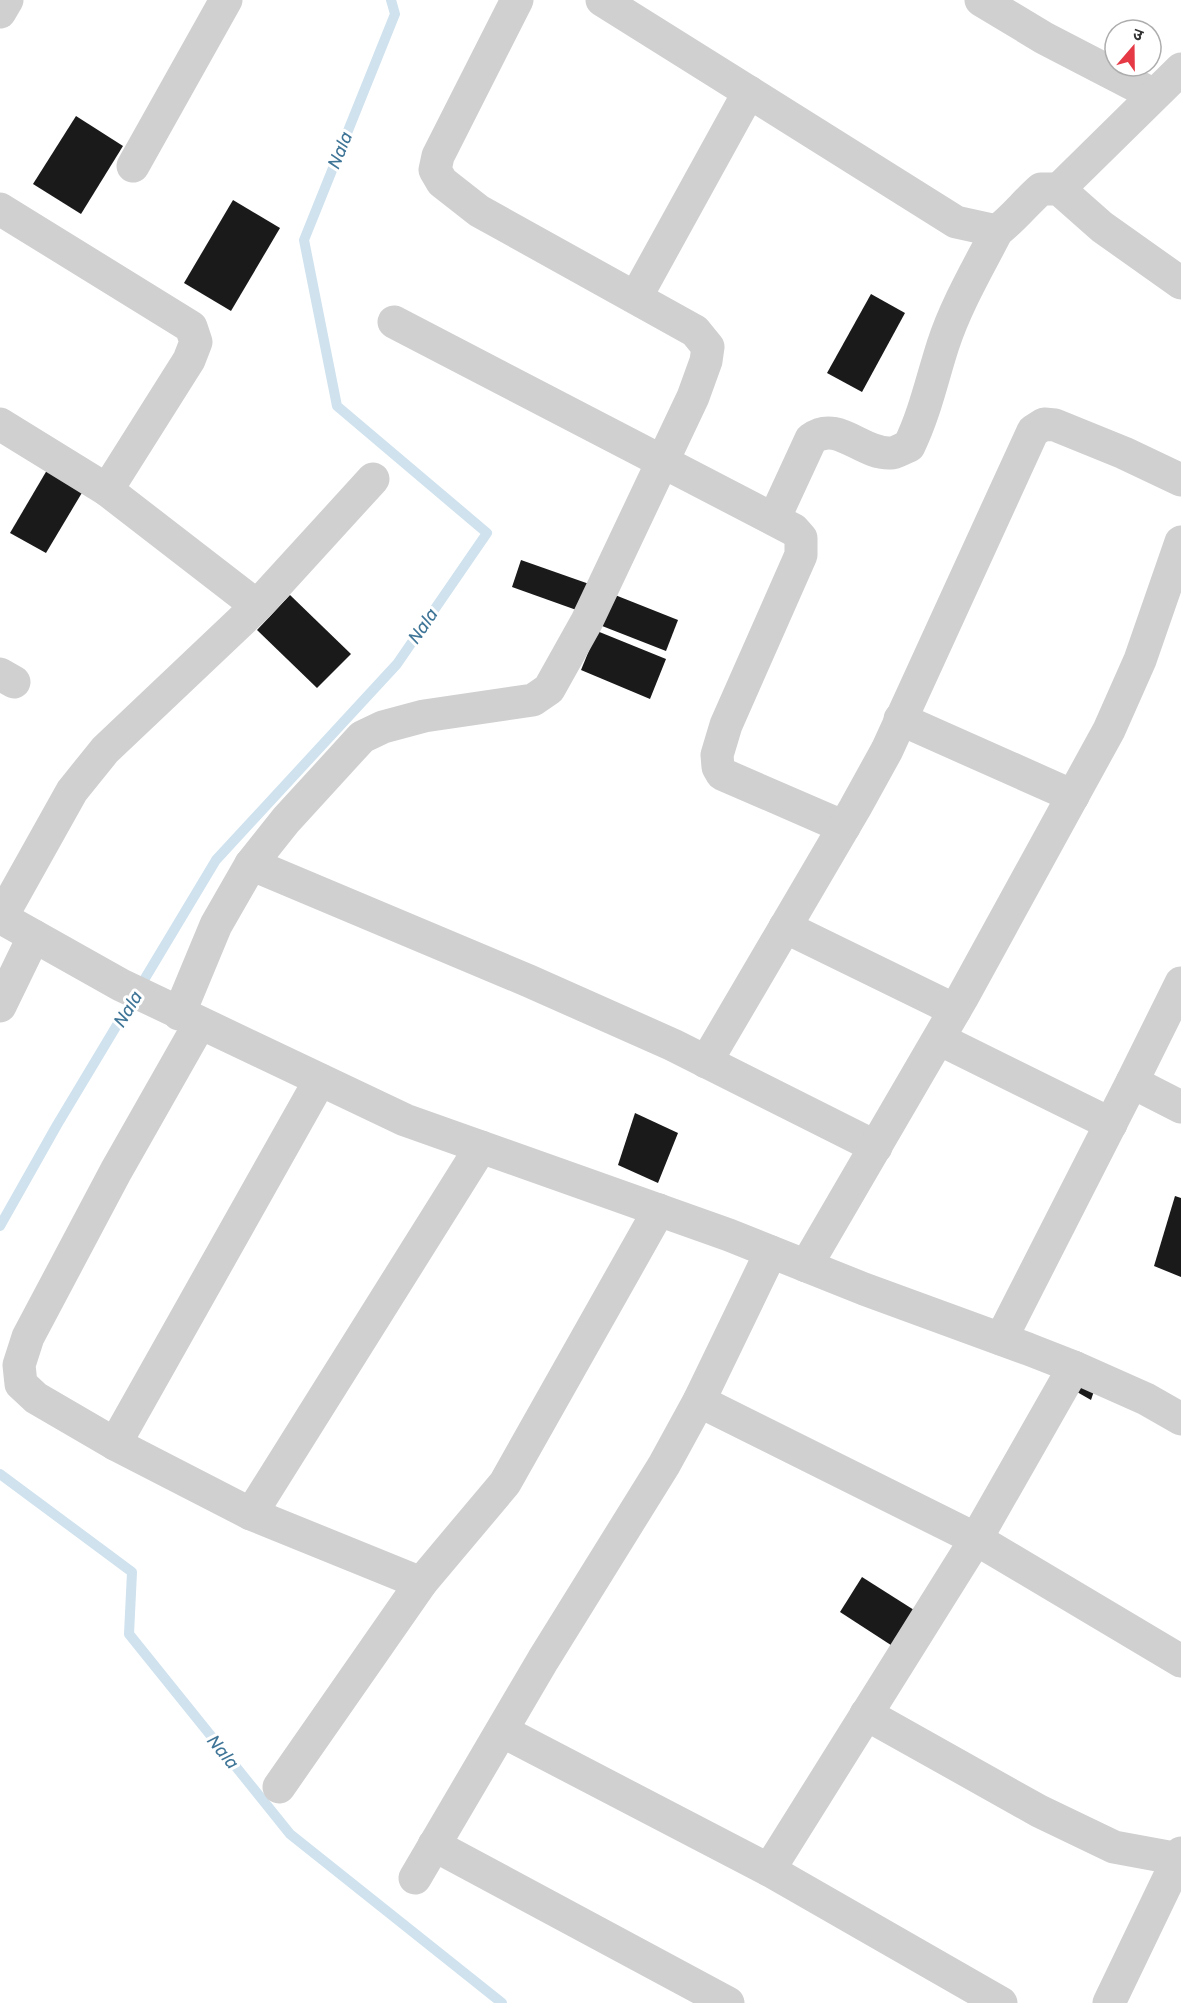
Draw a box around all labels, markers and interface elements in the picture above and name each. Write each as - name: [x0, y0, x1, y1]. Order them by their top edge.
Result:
- north arrow: [1103, 18, 1163, 78]
- text: उ: [1130, 24, 1146, 45]
- water label: Nala: [323, 128, 357, 172]
- water label: Nala: [403, 604, 443, 648]
- water label: Nala: [109, 987, 147, 1031]
- water label: Nala: [202, 1730, 244, 1774]

